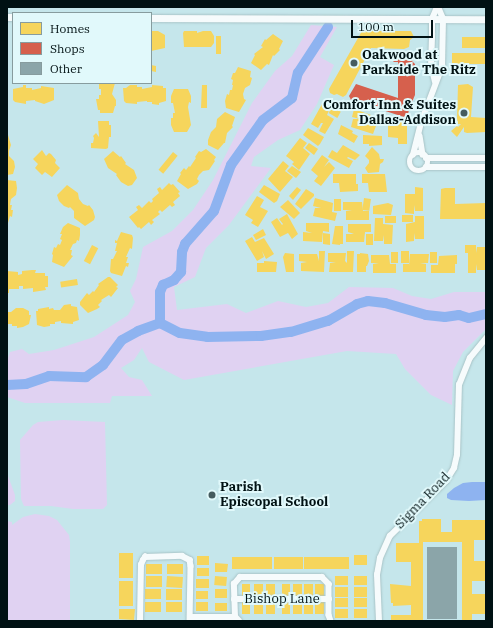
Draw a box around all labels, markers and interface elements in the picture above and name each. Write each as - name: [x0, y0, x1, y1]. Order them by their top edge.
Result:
- legend: [12, 12, 152, 84]
- scale bar: [353, 12, 435, 38]
- text: 100 m: [358, 19, 394, 34]
- text: Homes: [50, 21, 90, 36]
- text: Shops: [50, 41, 85, 56]
- place label: Oakwood at Parkside The Ritz: [362, 48, 476, 79]
- marker: Oakwood at Parkside The Ritz: [349, 58, 359, 68]
- text: Other: [50, 61, 82, 76]
- place label: Comfort Inn & Suites Dallas-Addison: [323, 98, 456, 129]
- marker: Comfort Inn & Suites Dallas-Addison: [459, 108, 469, 118]
- street label: Sigma Road: [392, 470, 454, 532]
- place label: Parish Episcopal School: [220, 480, 328, 511]
- marker: Parish Episcopal School: [207, 490, 217, 500]
- street label: Bishop Lane: [244, 591, 320, 607]

